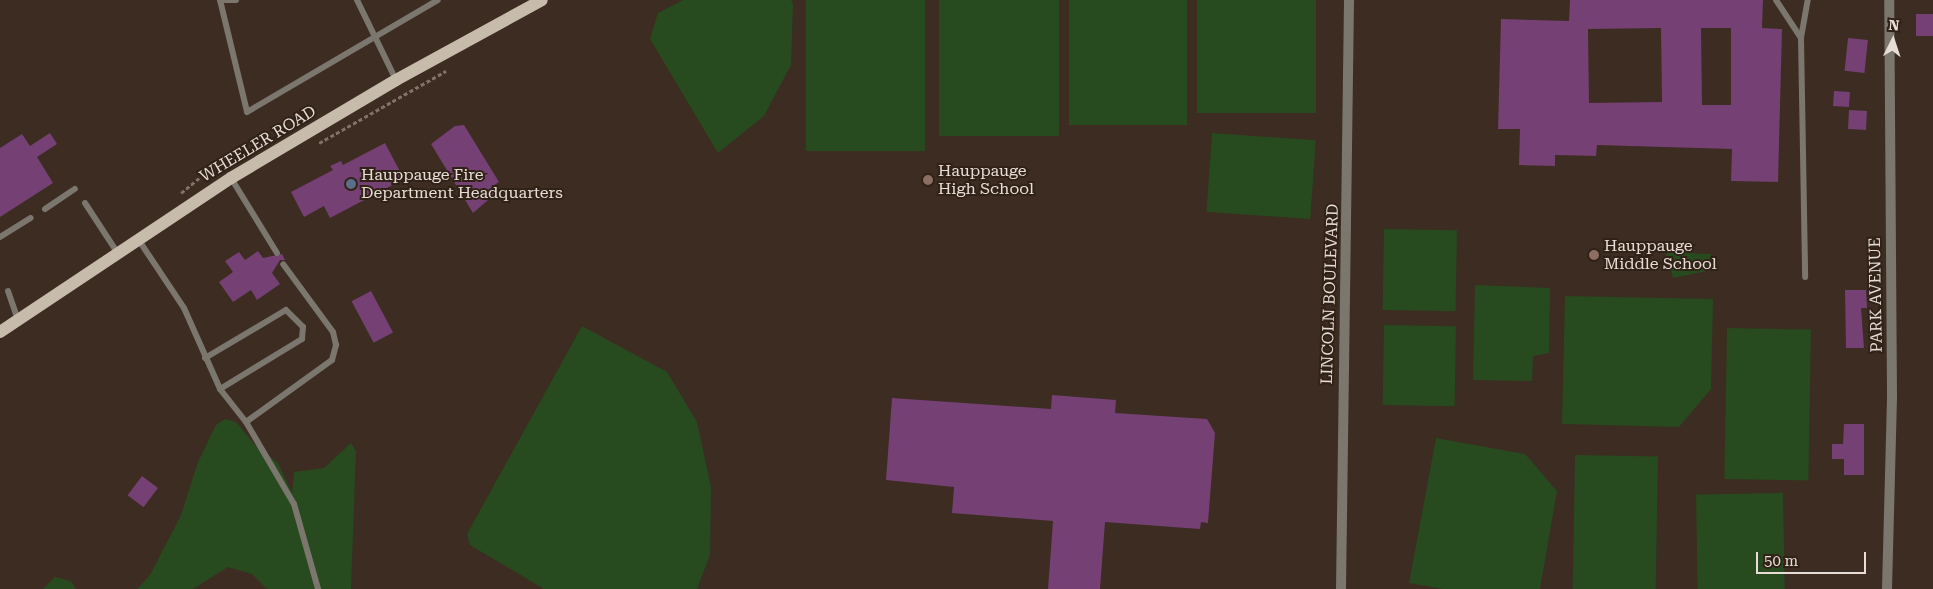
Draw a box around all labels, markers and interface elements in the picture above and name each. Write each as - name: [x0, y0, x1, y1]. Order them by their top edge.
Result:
- north arrow: [1868, 15, 1918, 65]
- text: N: [1888, 17, 1900, 33]
- street label: WHEELER ROAD: [196, 102, 320, 186]
- place label: Hauppauge High School: [938, 161, 1034, 199]
- place label: Hauppauge Fire Department Headquarters: [361, 165, 563, 203]
- marker: Hauppauge High School: [922, 174, 934, 186]
- marker: Hauppauge Fire Department Headquarters: [345, 178, 357, 190]
- street label: LINCOLN BOULEVARD: [1317, 203, 1343, 385]
- place label: Hauppauge Middle School: [1604, 236, 1717, 274]
- street label: PARK AVENUE: [1865, 237, 1887, 353]
- marker: Hauppauge Middle School: [1588, 249, 1600, 261]
- scale bar: [1758, 542, 1868, 574]
- text: 50 m: [1764, 552, 1798, 570]

